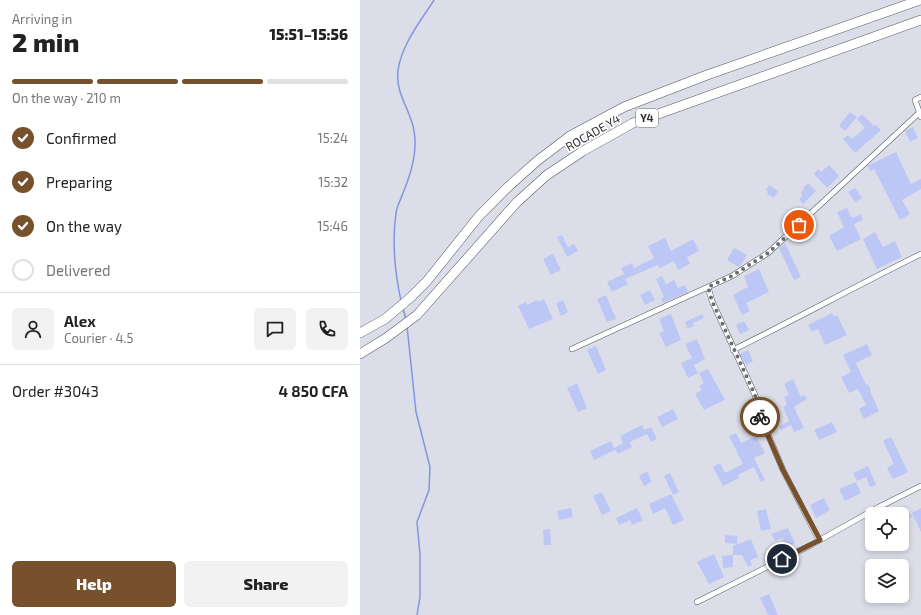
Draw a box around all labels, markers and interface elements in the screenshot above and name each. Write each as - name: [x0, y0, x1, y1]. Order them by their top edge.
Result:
- text: Arriving in: [12, 11, 72, 27]
- text: 15:51–15:56: [269, 25, 348, 43]
- text: 2 min: [12, 26, 79, 57]
- text: On the way · 210 m: [12, 90, 121, 106]
- road number: Y4: [636, 109, 658, 127]
- street label: ROCADE Y4: [563, 111, 622, 153]
- icon: check: [12, 127, 34, 149]
- text: Confirmed: [46, 129, 117, 147]
- text: 15:24: [317, 130, 348, 146]
- icon: check: [12, 171, 34, 193]
- text: Preparing: [46, 173, 112, 191]
- text: 15:32: [318, 174, 348, 190]
- pin: [782, 208, 816, 242]
- icon: bag: [788, 214, 810, 236]
- icon: check: [12, 215, 34, 237]
- text: On the way: [46, 217, 122, 235]
- text: 15:46: [317, 218, 348, 234]
- text: Delivered: [46, 261, 111, 279]
- button: person: [12, 308, 54, 350]
- button: chat: [254, 308, 296, 350]
- button: phone: [306, 308, 348, 350]
- text: Alex: [64, 312, 96, 330]
- text: Courier · 4.5: [64, 330, 133, 346]
- text: Order #3043: [12, 382, 99, 400]
- text: 4 850 CFA: [279, 382, 348, 400]
- courier: [740, 397, 780, 437]
- icon: bike: [749, 406, 771, 428]
- map controls: [865, 507, 909, 603]
- button: locate: [865, 507, 909, 551]
- pin: [765, 542, 799, 576]
- icon: home: [771, 548, 793, 570]
- button: layers: [865, 559, 909, 603]
- button: Help: [12, 561, 176, 607]
- button: Share: [184, 561, 348, 607]

